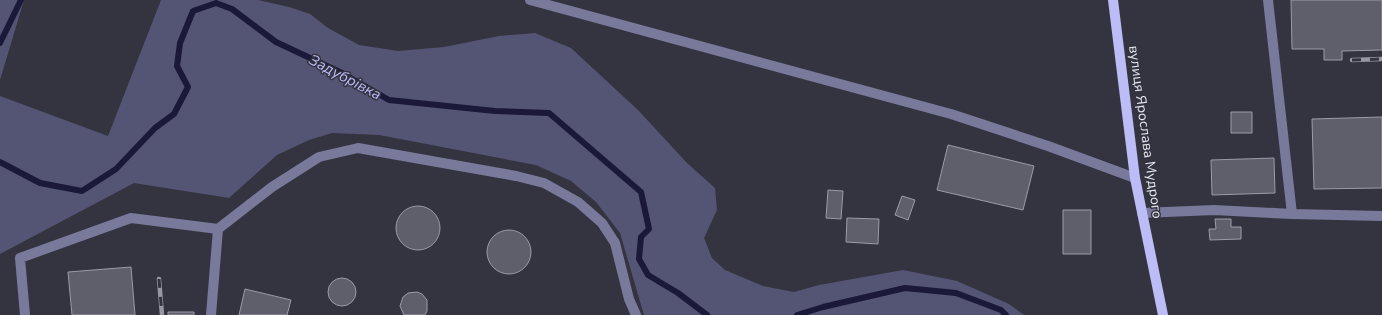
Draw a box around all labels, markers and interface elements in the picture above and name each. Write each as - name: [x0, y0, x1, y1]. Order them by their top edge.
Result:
- street label: вулиця Ярослава Мудрого: [1124, 44, 1167, 220]
- water label: Задубрівка: [305, 49, 385, 105]

